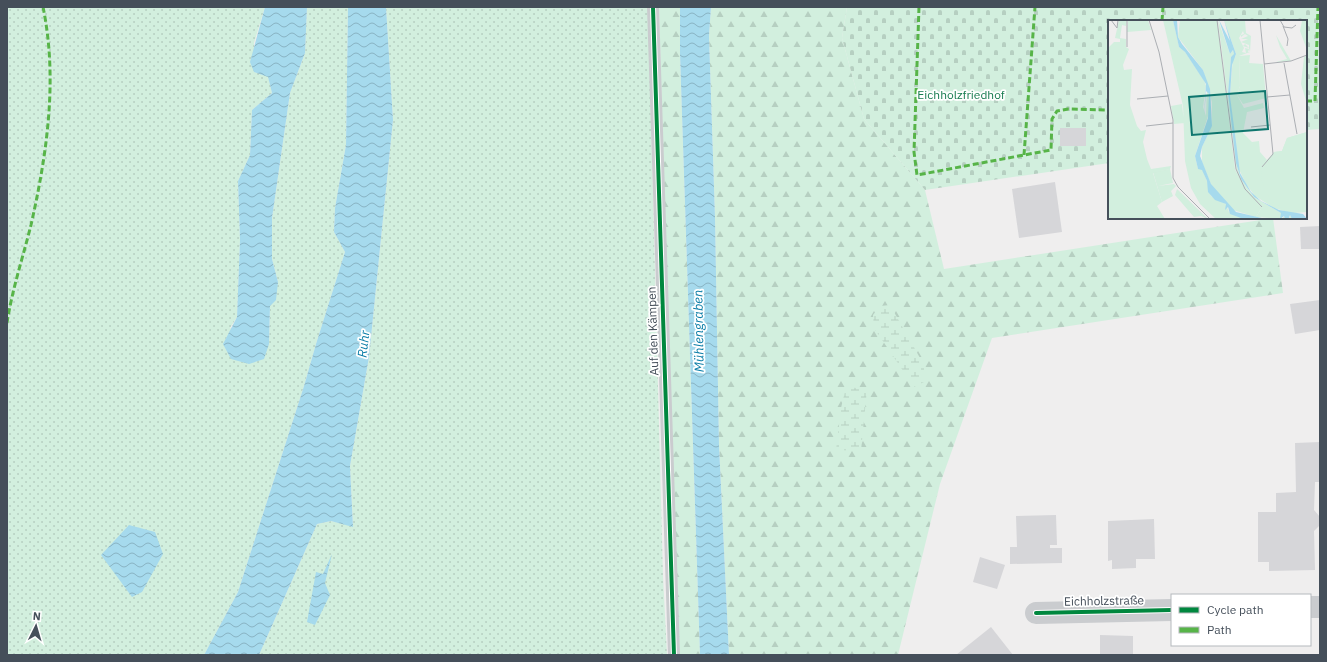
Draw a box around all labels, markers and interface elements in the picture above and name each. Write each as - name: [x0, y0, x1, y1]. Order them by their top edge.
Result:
- inset map: [1108, 20, 1307, 219]
- park label: Eichholzfriedhof: [917, 87, 1005, 102]
- street label: Auf den Kämpen: [643, 286, 662, 376]
- water label: Mühlengraben: [689, 290, 708, 372]
- water label: Ruhr: [354, 328, 374, 358]
- street label: Eichholzstraße: [1064, 592, 1145, 609]
- legend: [1171, 594, 1311, 646]
- text: Cycle path: [1207, 602, 1264, 617]
- north arrow: [16, 606, 56, 646]
- text: N: [32, 609, 41, 623]
- text: Path: [1207, 622, 1232, 637]

